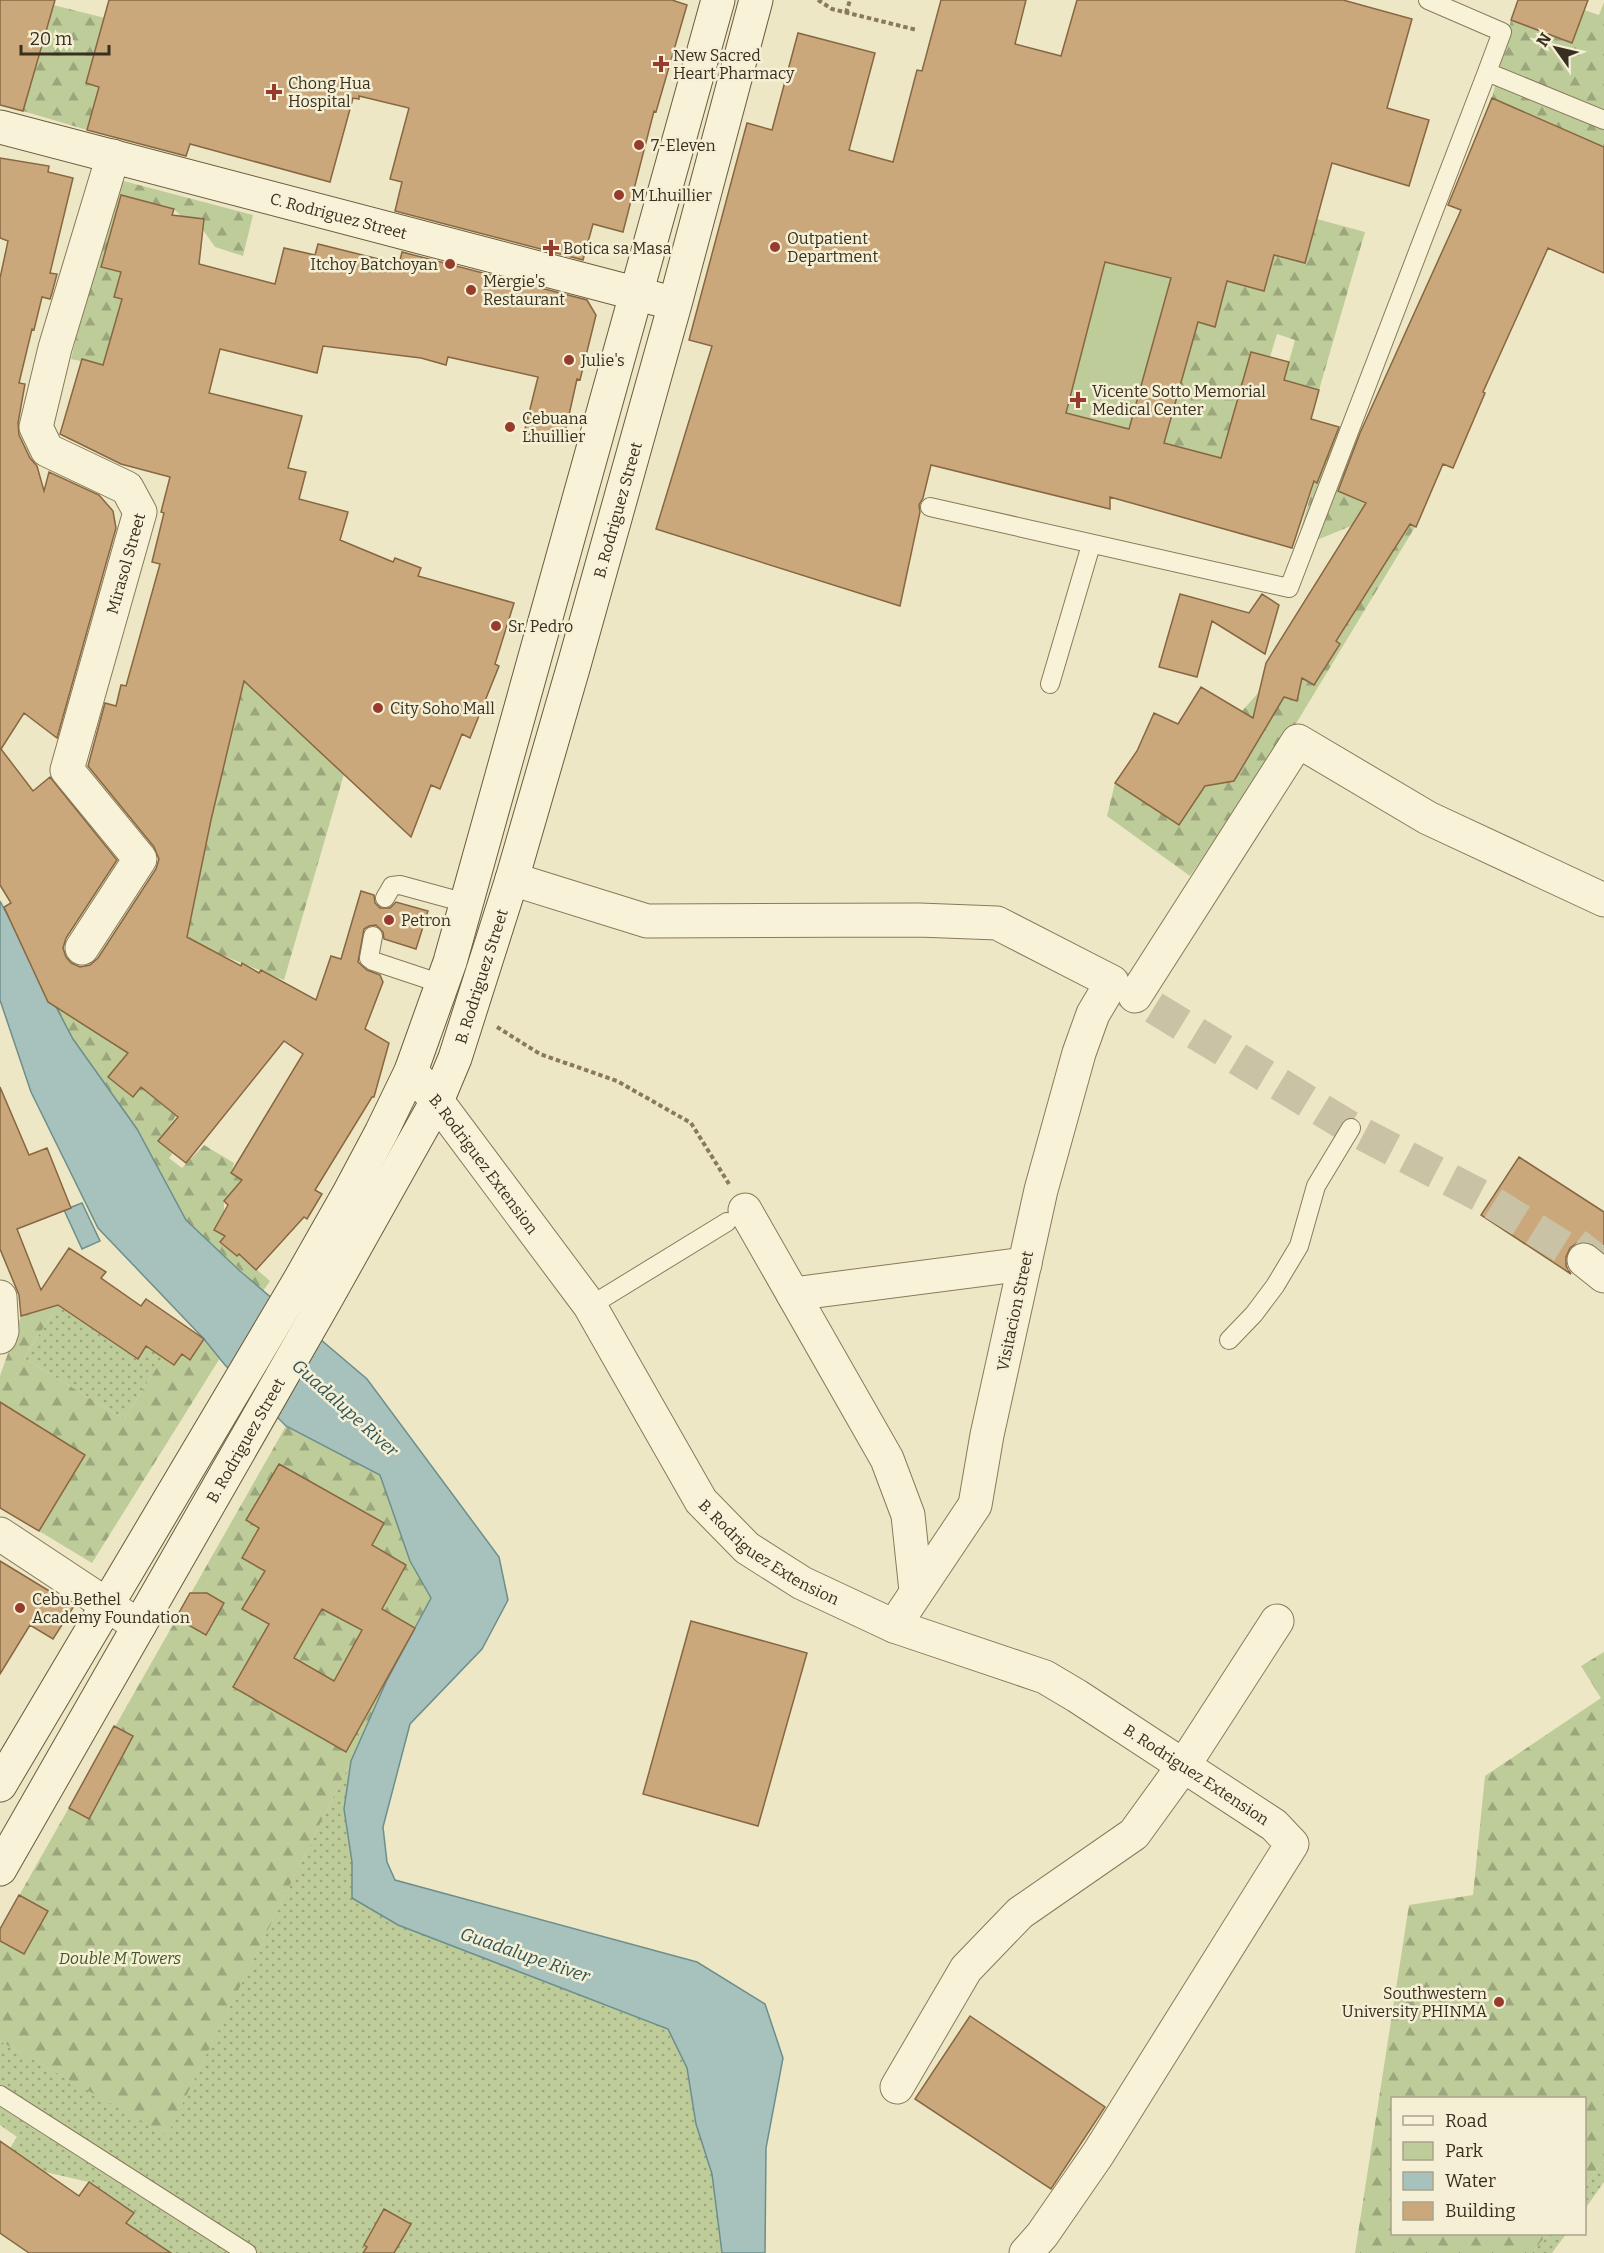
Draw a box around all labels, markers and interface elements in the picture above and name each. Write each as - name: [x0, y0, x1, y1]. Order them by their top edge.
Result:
- scale bar: [21, 18, 110, 56]
- north arrow: [1526, 18, 1586, 78]
- text: 20 m: [30, 28, 72, 50]
- text: N: [1533, 29, 1555, 50]
- place label: New Sacred Heart Pharmacy: [673, 46, 795, 83]
- marker: New Sacred Heart Pharmacy: [654, 57, 668, 71]
- place label: Chong Hua Hospital: [288, 74, 371, 111]
- marker: Chong Hua Hospital: [265, 83, 283, 101]
- place label: 7-Eleven: [651, 136, 716, 155]
- marker: 7-Eleven: [632, 138, 646, 152]
- place label: M Lhuillier: [631, 186, 712, 205]
- marker: M Lhuillier: [612, 188, 626, 202]
- street label: C. Rodriguez Street: [268, 189, 409, 243]
- place label: Outpatient Department: [787, 229, 878, 266]
- place label: Botica sa Masa: [563, 239, 672, 258]
- marker: Outpatient Department: [768, 240, 782, 254]
- marker: Botica sa Masa: [544, 241, 558, 255]
- place label: Itchoy Batchoyan: [310, 255, 438, 274]
- marker: Itchoy Batchoyan: [443, 257, 457, 271]
- place label: Mergie's Restaurant: [483, 272, 565, 309]
- marker: Mergie's Restaurant: [464, 283, 478, 297]
- place label: Julie's: [580, 351, 625, 370]
- marker: Julie's: [562, 353, 576, 367]
- place label: Vicente Sotto Memorial Medical Center: [1092, 382, 1266, 419]
- marker: Vicente Sotto Memorial Medical Center: [1069, 391, 1087, 409]
- place label: Cebuana Lhuillier: [522, 409, 588, 446]
- marker: Cebuana Lhuillier: [503, 420, 517, 434]
- street label: B. Rodriguez Street: [589, 439, 646, 580]
- street label: Mirasol Street: [102, 510, 149, 616]
- place label: Sr. Pedro: [508, 617, 573, 636]
- marker: Sr. Pedro: [489, 619, 503, 633]
- place label: City Soho Mall: [390, 699, 495, 718]
- marker: City Soho Mall: [371, 701, 385, 715]
- street label: B. Rodriguez Street: [451, 906, 511, 1046]
- place label: Petron: [401, 911, 451, 930]
- marker: Petron: [382, 913, 396, 927]
- street label: B. Rodriguez Extension: [426, 1090, 542, 1237]
- street label: Visitacion Street: [993, 1249, 1037, 1373]
- water label: Guadalupe River: [287, 1355, 403, 1462]
- street label: B. Rodriguez Street: [202, 1374, 288, 1506]
- street label: B. Rodriguez Extension: [695, 1495, 842, 1609]
- place label: Cebu Bethel Academy Foundation: [32, 1590, 190, 1627]
- marker: Cebu Bethel Academy Foundation: [13, 1601, 27, 1615]
- street label: B. Rodriguez Extension: [1120, 1720, 1273, 1829]
- water label: Guadalupe River: [457, 1923, 593, 1988]
- park label: Double M Towers: [59, 1949, 182, 1968]
- place label: Southwestern University PHINMA: [1342, 1984, 1488, 2021]
- marker: Southwestern University PHINMA: [1492, 1995, 1506, 2009]
- legend: [1391, 2097, 1586, 2235]
- text: Road: [1445, 2110, 1488, 2132]
- text: Park: [1445, 2140, 1484, 2162]
- text: Water: [1445, 2170, 1496, 2192]
- text: Building: [1445, 2200, 1516, 2222]

